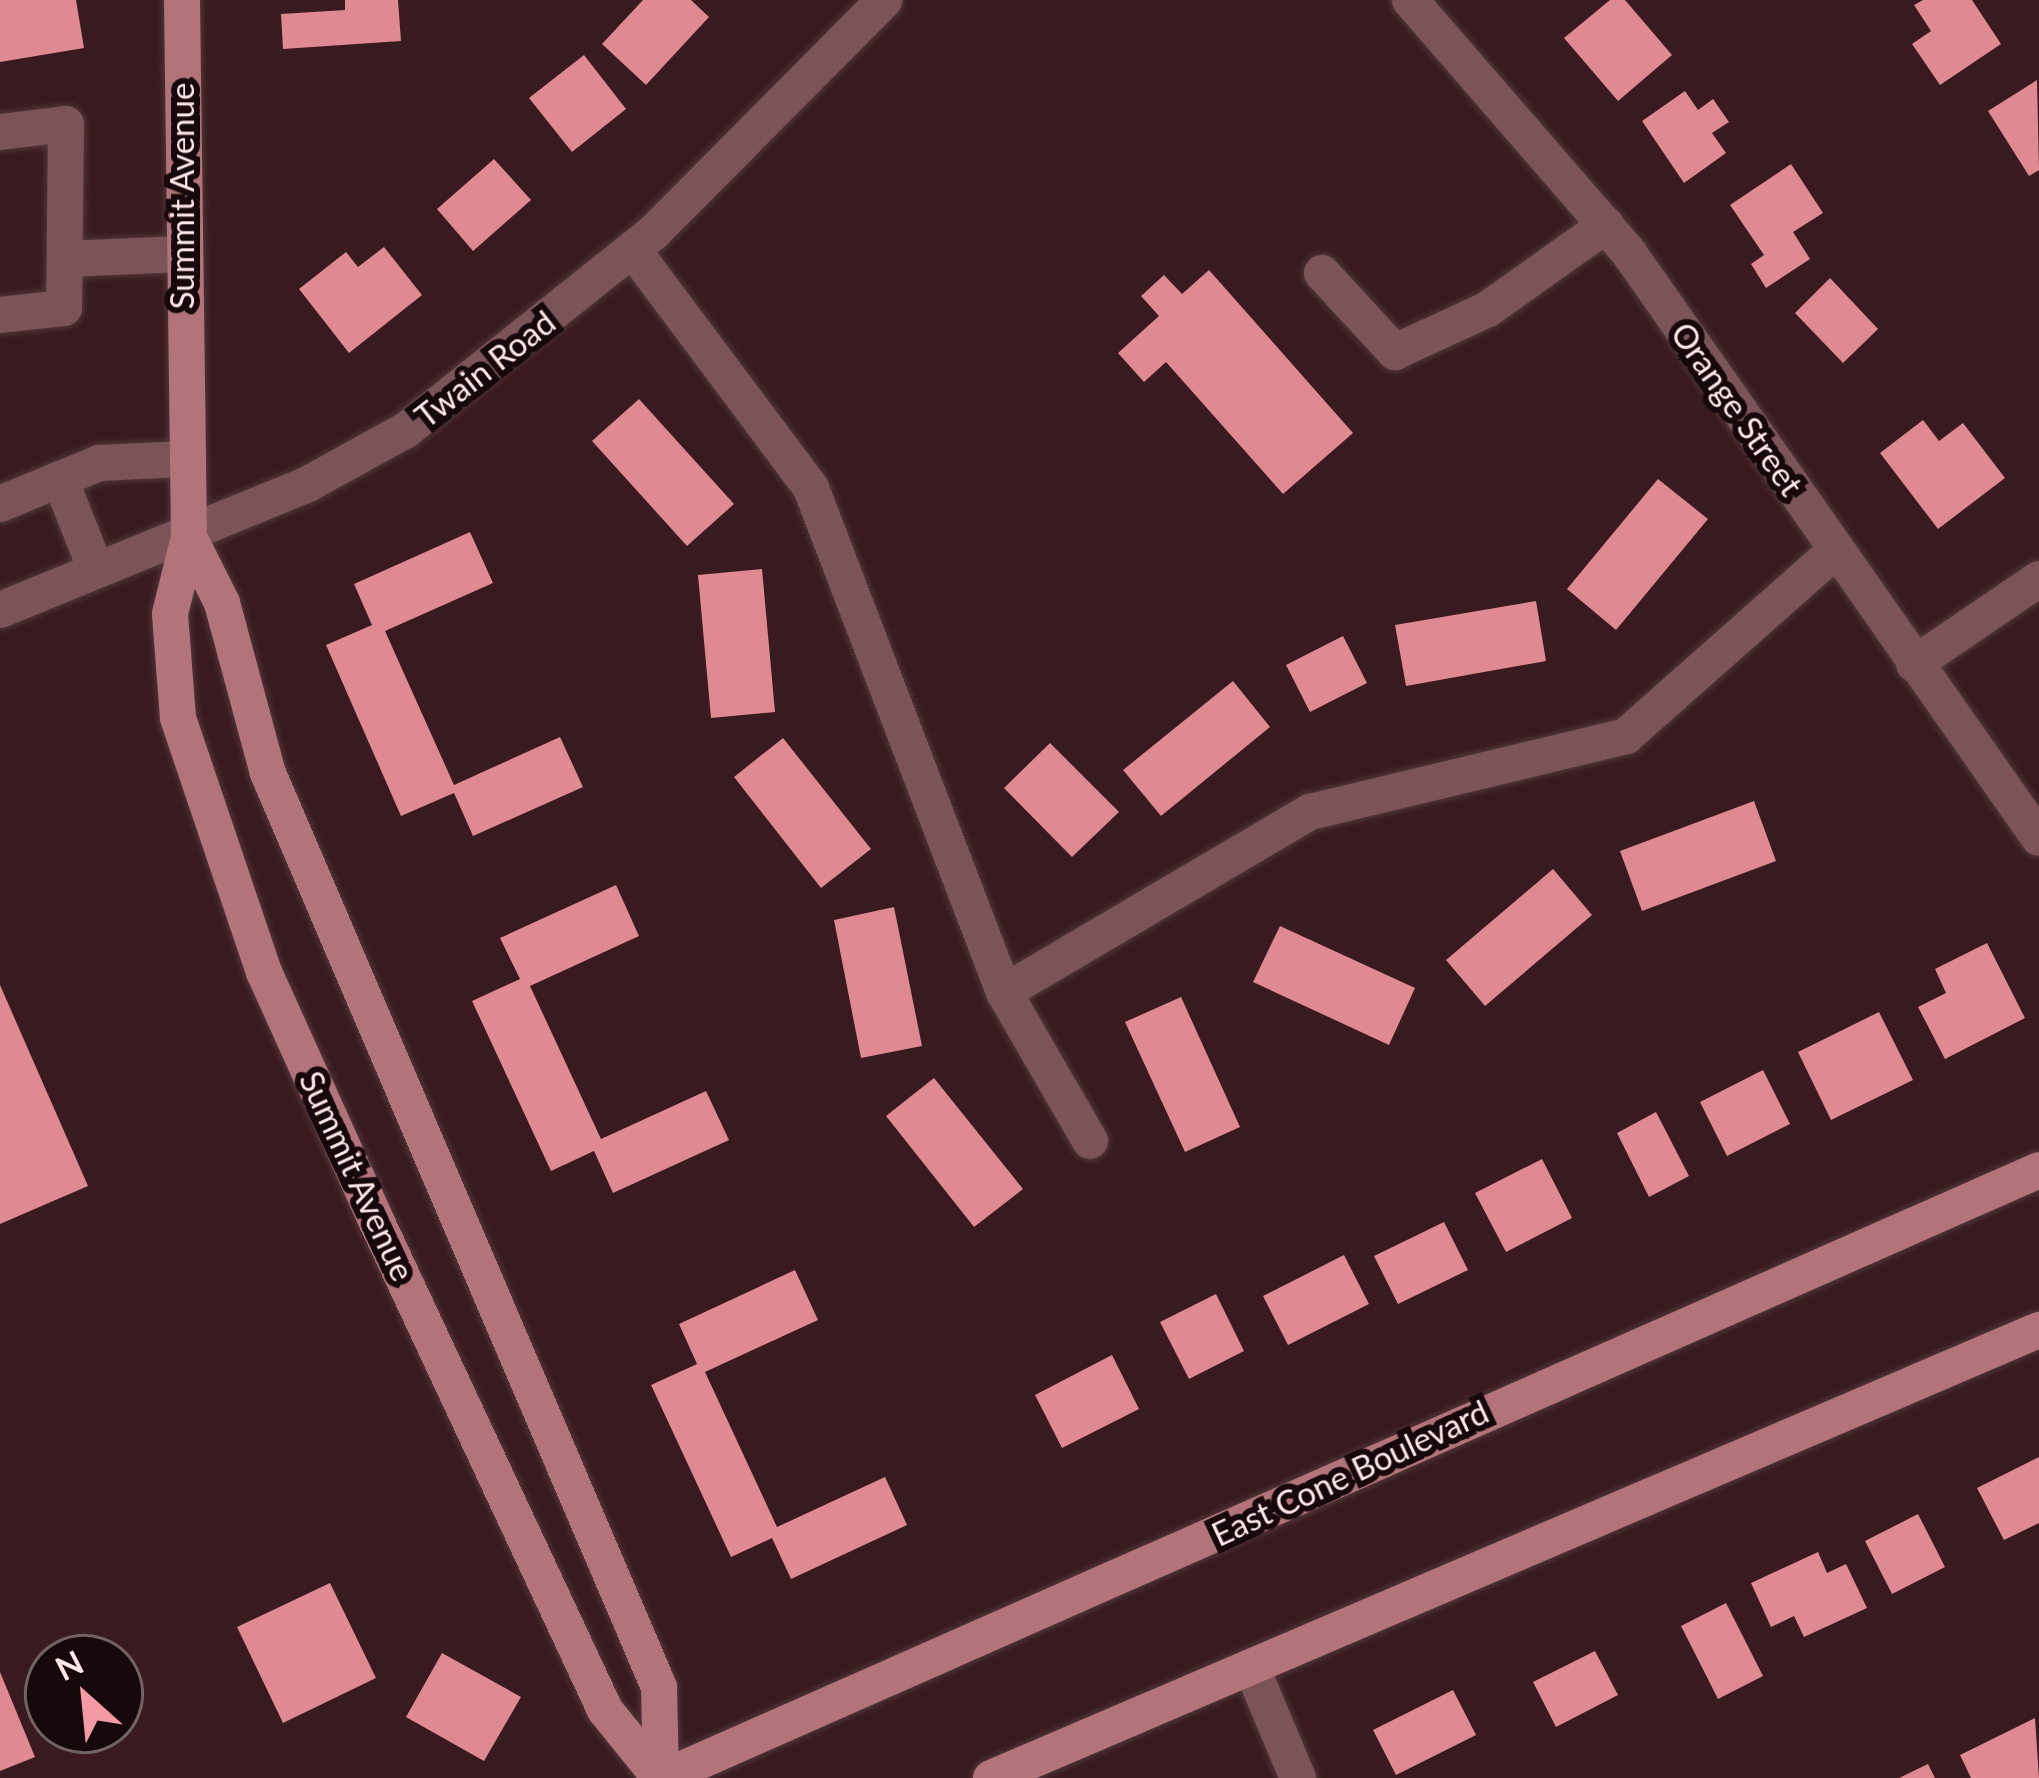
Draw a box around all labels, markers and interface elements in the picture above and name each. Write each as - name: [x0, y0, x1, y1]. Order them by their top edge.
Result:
- street label: Summit Avenue: [162, 82, 202, 310]
- street label: Twain Road: [407, 302, 563, 436]
- street label: Orange Street: [1663, 315, 1811, 503]
- street label: Summit Avenue: [291, 1064, 423, 1288]
- street label: East Cone Boulevard: [1205, 1392, 1495, 1554]
- north arrow: [24, 1634, 144, 1754]
- text: N: [49, 1641, 89, 1688]

